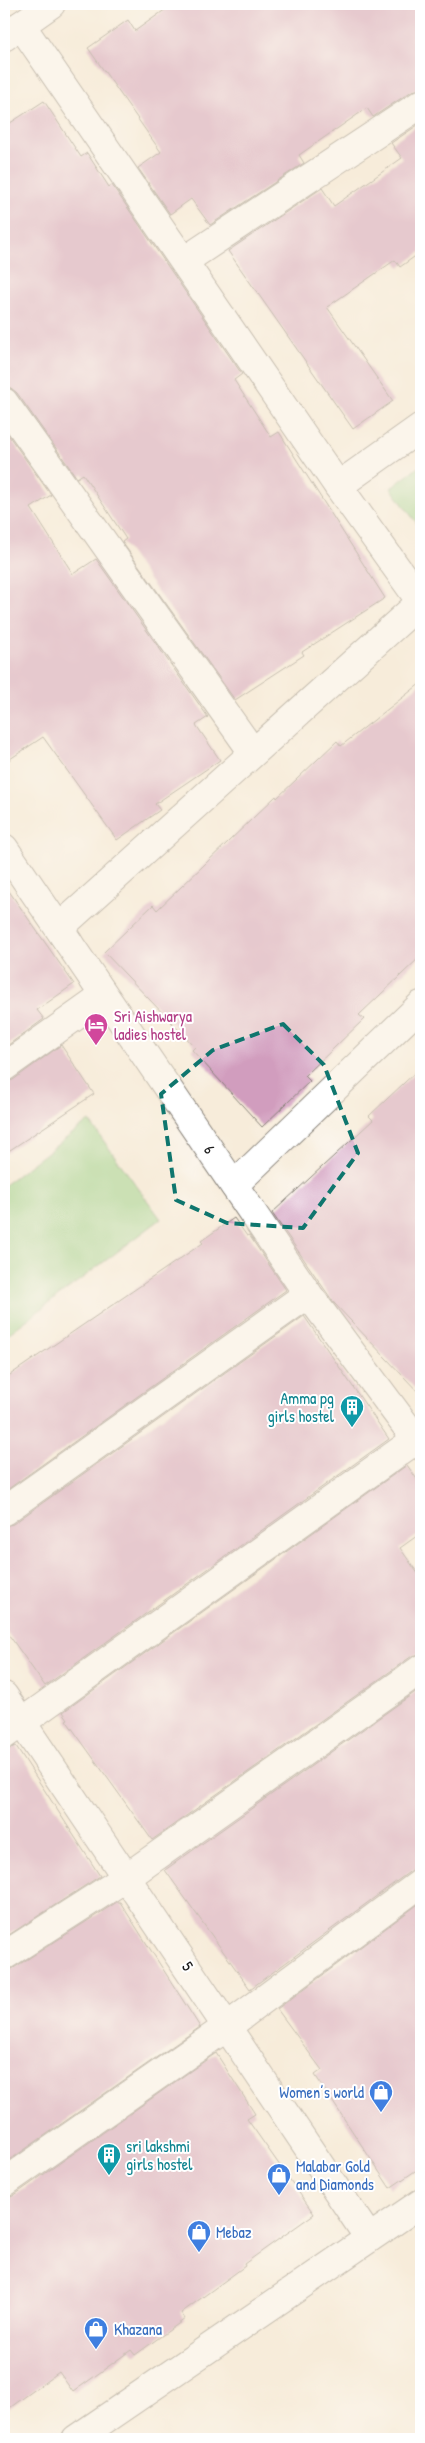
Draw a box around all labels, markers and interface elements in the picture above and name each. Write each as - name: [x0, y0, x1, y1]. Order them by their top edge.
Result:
- place label: Sri Aishwarya ladies hostel: [114, 1005, 192, 1045]
- hotel icon: Sri Aishwarya ladies hostel: [83, 1012, 109, 1046]
- street label: 6: [199, 1140, 221, 1158]
- place label: Amma pg girls hostel: [268, 1387, 335, 1427]
- building icon: Amma pg girls hostel: [339, 1394, 365, 1428]
- street label: 5: [177, 1957, 199, 1975]
- shop icon: Women’s world: [368, 2079, 394, 2113]
- place label: Women’s world: [279, 2081, 364, 2103]
- place label: sri lakshmi girls hostel: [126, 2135, 193, 2175]
- building icon: sri lakshmi girls hostel: [96, 2142, 122, 2176]
- place label: Malabar Gold and Diamonds: [296, 2155, 374, 2195]
- shop icon: Malabar Gold and Diamonds: [266, 2162, 292, 2196]
- shop icon: Mebaz: [186, 2219, 212, 2253]
- place label: Mebaz: [216, 2221, 252, 2243]
- shop icon: Khazana: [83, 2316, 109, 2350]
- place label: Khazana: [114, 2318, 162, 2340]

